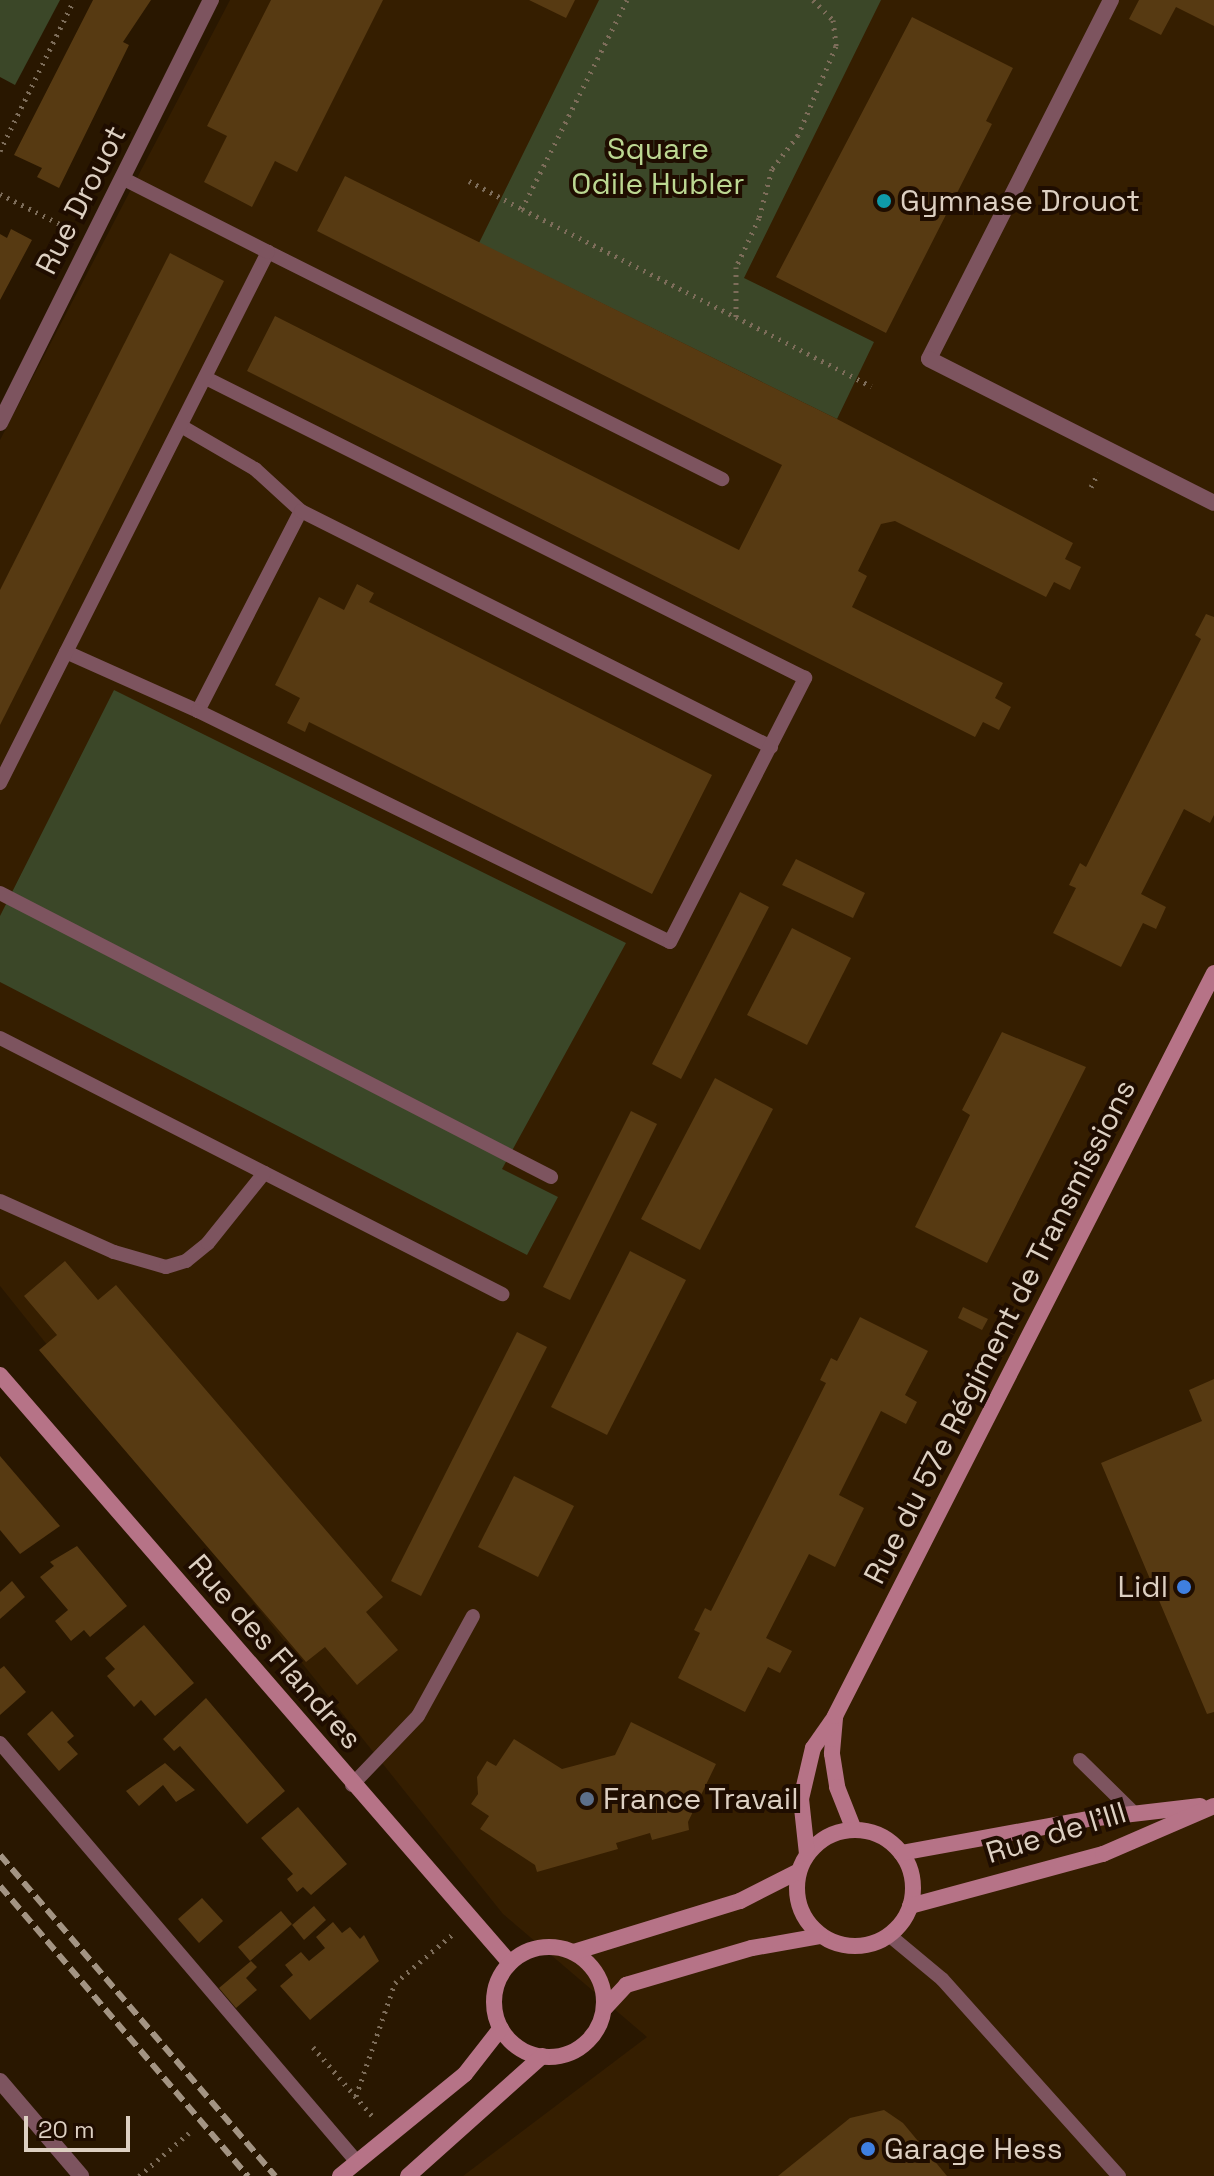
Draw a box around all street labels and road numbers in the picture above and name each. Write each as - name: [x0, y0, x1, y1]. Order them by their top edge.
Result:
- street label: Rue Drouot: [28, 120, 134, 280]
- street label: Rue du 57e Régiment de Transmissions: [856, 1074, 1144, 1590]
- street label: Rue des Flandres: [181, 1547, 369, 1757]
- street label: Rue de l'Ill: [982, 1795, 1130, 1871]

